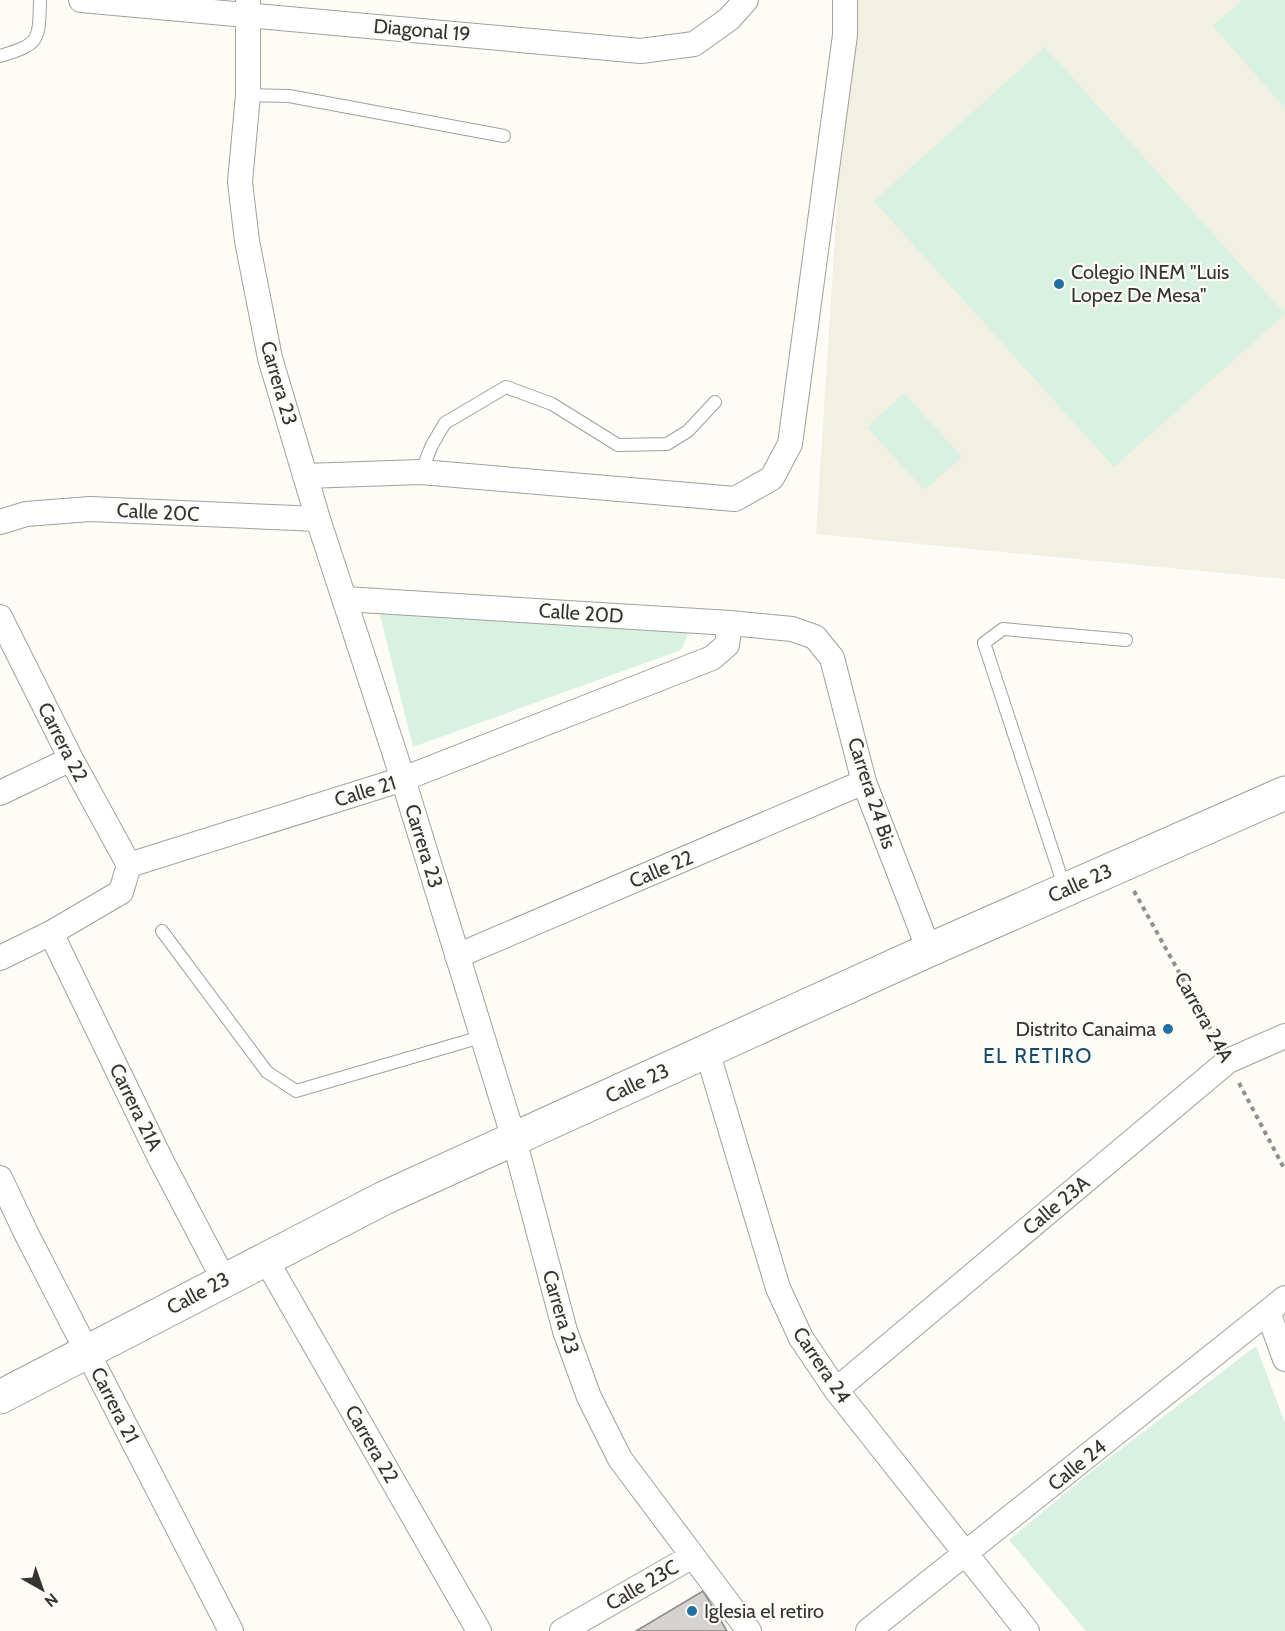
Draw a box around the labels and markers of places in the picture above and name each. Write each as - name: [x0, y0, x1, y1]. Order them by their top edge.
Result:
- place label: Colegio INEM "Luis Lopez De Mesa": [1071, 260, 1229, 307]
- marker: Colegio INEM "Luis Lopez De Mesa": [1052, 277, 1066, 291]
- place label: Distrito Canaima: [1016, 1017, 1156, 1041]
- marker: Distrito Canaima: [1161, 1022, 1175, 1036]
- place label: Iglesia el retiro: [704, 1599, 824, 1623]
- marker: Iglesia el retiro: [685, 1604, 699, 1618]

